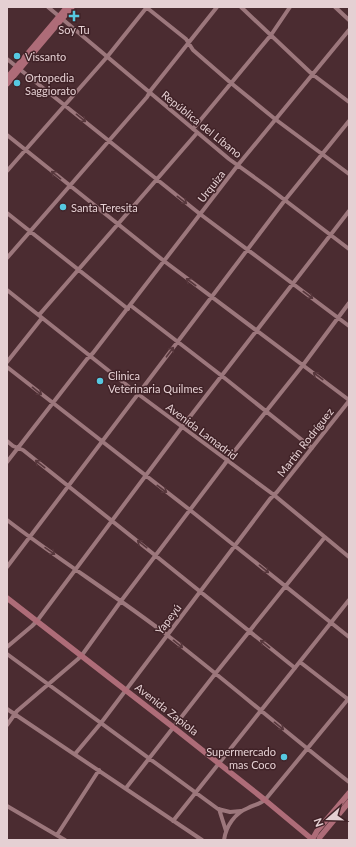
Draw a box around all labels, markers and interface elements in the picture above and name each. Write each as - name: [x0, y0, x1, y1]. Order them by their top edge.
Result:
- marker: Soy Tu: [69, 11, 79, 21]
- place label: Soy Tu: [58, 23, 90, 36]
- place label: Vissanto: [25, 50, 66, 63]
- marker: Vissanto: [12, 51, 22, 61]
- place label: Ortopedia Saggiorato: [25, 71, 76, 97]
- marker: Ortopedia Saggiorato: [12, 78, 22, 88]
- street label: República del Líbano: [159, 88, 245, 160]
- one-way arrow: [76, 114, 87, 123]
- street label: Urquiza: [194, 167, 228, 205]
- one-way arrow: [51, 171, 62, 180]
- one-way arrow: [177, 196, 188, 205]
- place label: Santa Teresita: [71, 201, 138, 214]
- marker: Santa Teresita: [58, 202, 68, 212]
- one-way arrow: [186, 277, 197, 286]
- one-way arrow: [303, 291, 314, 299]
- one-way arrow: [166, 346, 174, 357]
- place label: Clinica Veterinaria Quilmes: [108, 369, 203, 395]
- one-way arrow: [312, 372, 323, 381]
- marker: Clinica Veterinaria Quilmes: [95, 376, 105, 386]
- one-way arrow: [32, 387, 43, 395]
- street label: Avenida Lamadrid: [164, 400, 240, 462]
- street label: Martín Rodríguez: [274, 405, 336, 479]
- one-way arrow: [34, 459, 45, 468]
- one-way arrow: [156, 484, 167, 493]
- one-way arrow: [136, 540, 147, 549]
- one-way arrow: [44, 547, 55, 555]
- one-way arrow: [258, 565, 269, 574]
- street label: Yapeyú: [152, 601, 184, 637]
- one-way arrow: [259, 639, 270, 648]
- one-way arrow: [172, 640, 183, 648]
- street label: Avenida Zapiola: [133, 680, 201, 738]
- one-way arrow: [273, 721, 284, 730]
- place label: Supermercado mas Coco: [206, 745, 276, 771]
- marker: Supermercado mas Coco: [279, 752, 289, 762]
- north arrow: [308, 799, 348, 839]
- text: N: [311, 816, 326, 829]

